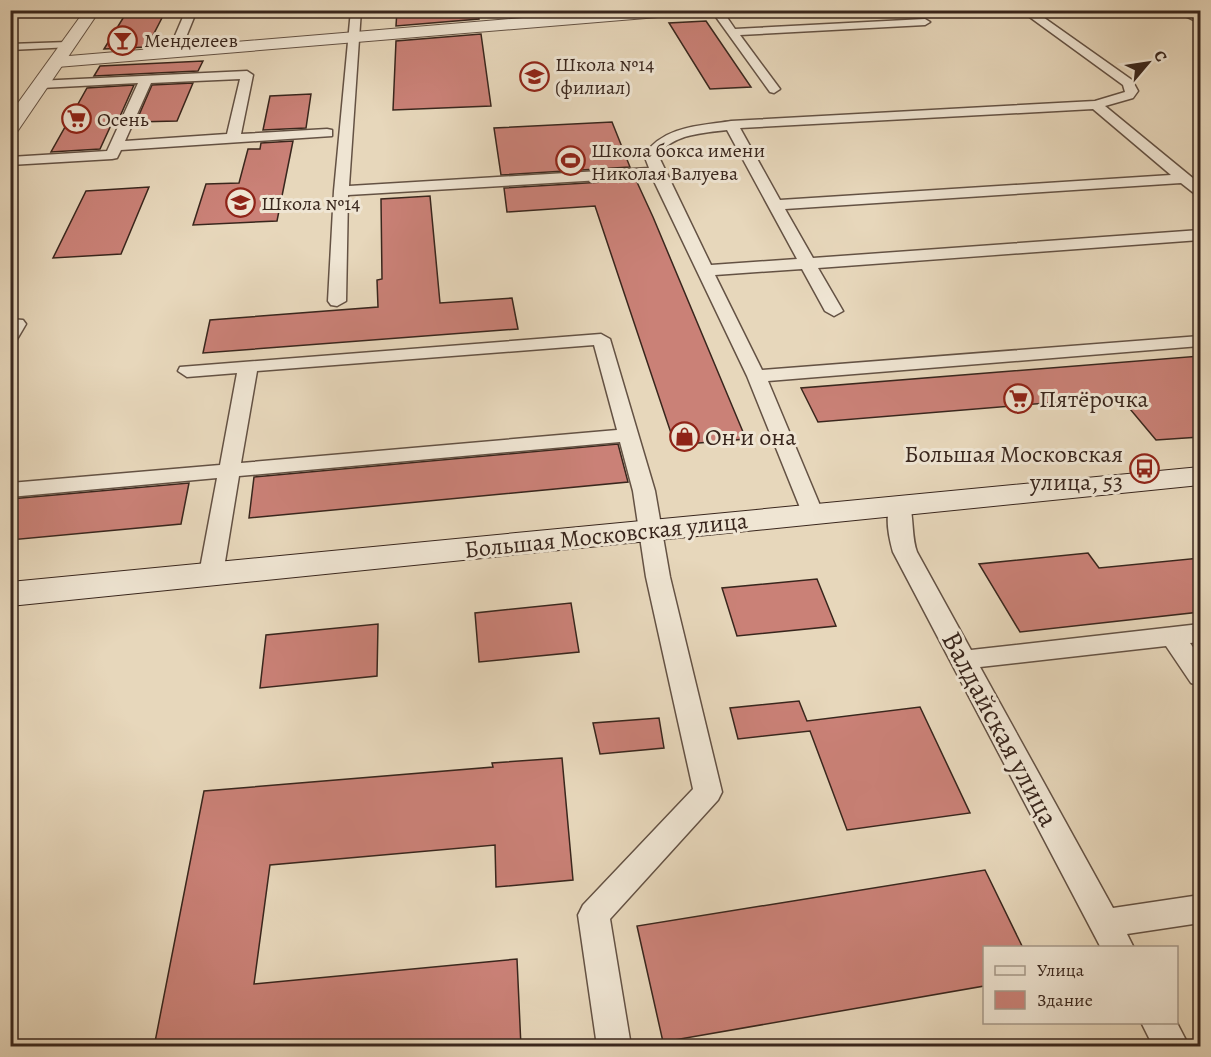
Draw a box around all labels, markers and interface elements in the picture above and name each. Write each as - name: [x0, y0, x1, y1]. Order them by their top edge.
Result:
- bar icon: Менделеев: [107, 24, 139, 56]
- place label: Менделеев: [144, 27, 238, 54]
- north arrow: [1118, 33, 1178, 93]
- text: С: [1148, 47, 1172, 66]
- place label: Школа №14 (филиал): [555, 51, 654, 101]
- school or university icon: Школа №14 (филиал): [518, 60, 550, 92]
- supermarket icon: Осень: [60, 103, 92, 135]
- place label: Осень: [97, 106, 149, 133]
- place label: Школа бокса имени Николая Валуева: [591, 137, 765, 187]
- sports icon: Школа бокса имени Николая Валуева: [554, 145, 586, 177]
- school or university icon: Школа №14: [224, 187, 256, 219]
- place label: Школа №14: [261, 190, 360, 217]
- supermarket icon: Пятёрочка: [1002, 383, 1034, 415]
- place label: Пятёрочка: [1039, 383, 1149, 415]
- shop icon: Он и она: [668, 421, 700, 453]
- place label: Он и она: [705, 421, 796, 453]
- place label: Большая Московская улица, 53: [904, 438, 1123, 498]
- bus stop icon: Большая Московская улица, 53: [1128, 452, 1160, 484]
- street label: Большая Московская улица: [463, 504, 749, 566]
- street label: Валдайская улица: [932, 625, 1068, 833]
- legend: [983, 946, 1178, 1024]
- text: Улица: [1037, 958, 1085, 982]
- text: Здание: [1037, 988, 1093, 1012]

